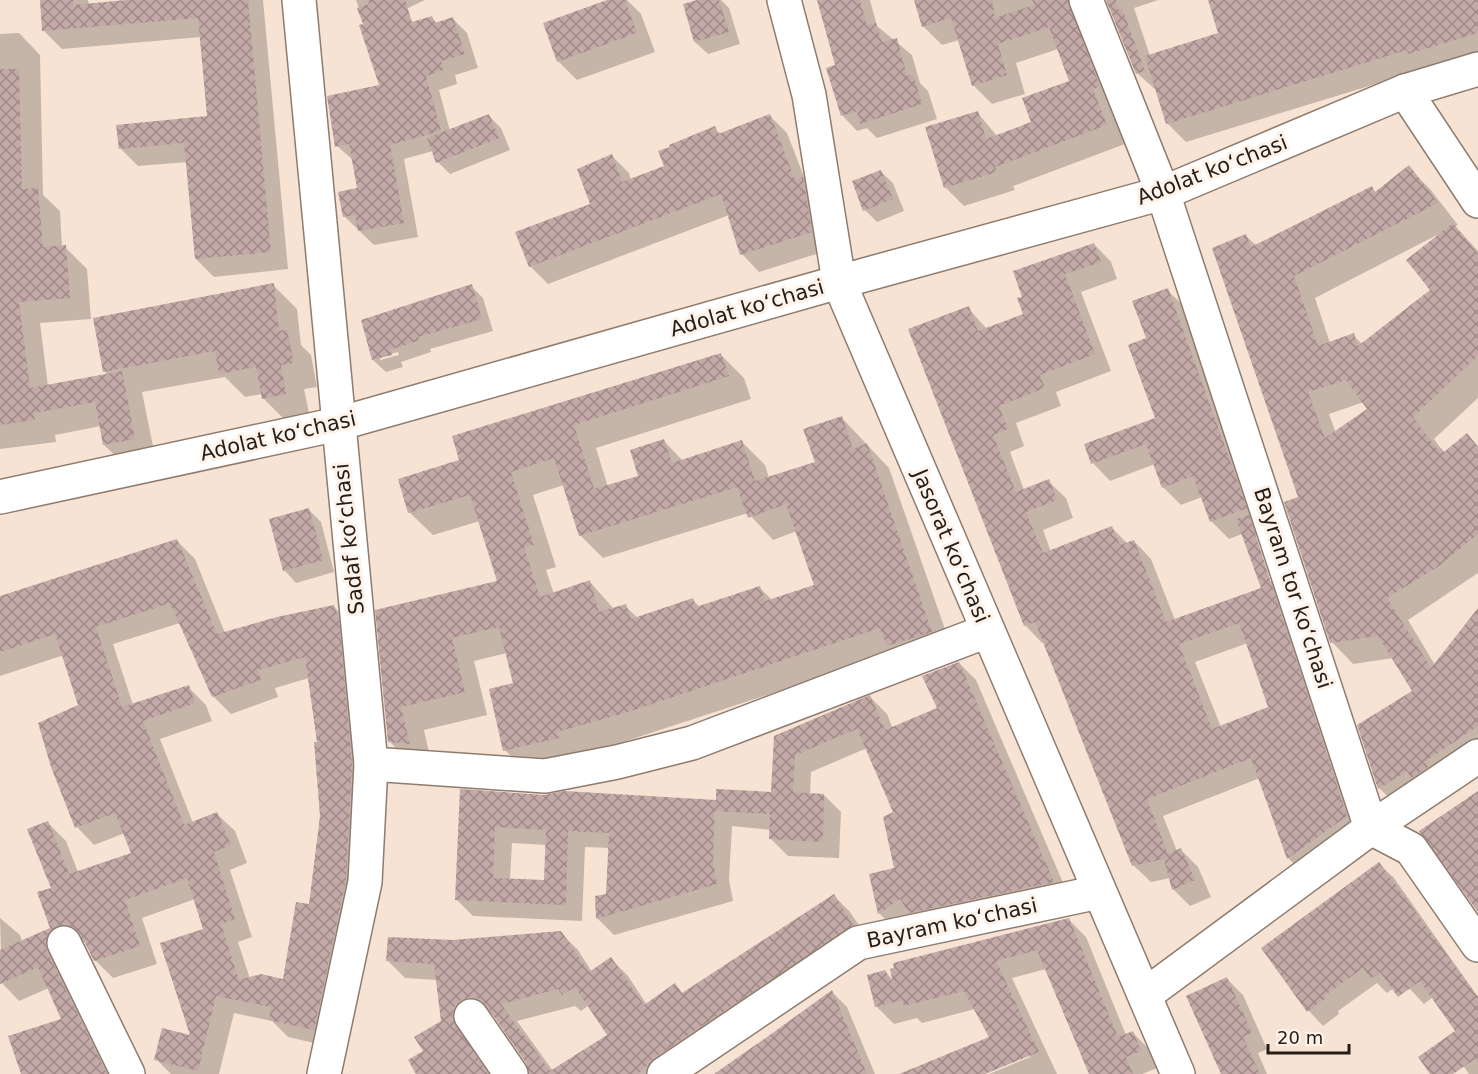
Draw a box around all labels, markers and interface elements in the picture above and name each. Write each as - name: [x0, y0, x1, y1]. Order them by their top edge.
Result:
- street label: Adolat koʻchasi: [1133, 130, 1291, 210]
- street label: Adolat koʻchasi: [667, 275, 827, 341]
- street label: Adolat koʻchasi: [198, 406, 358, 466]
- street label: Sadaf koʻchasi: [329, 462, 369, 616]
- street label: Jasorat koʻchasi: [907, 464, 994, 626]
- street label: Bayram tor koʻchasi: [1249, 484, 1337, 692]
- street label: Bayram koʻchasi: [865, 893, 1039, 953]
- scale bar: [1268, 1017, 1349, 1055]
- text: 20 m: [1277, 1027, 1323, 1048]

